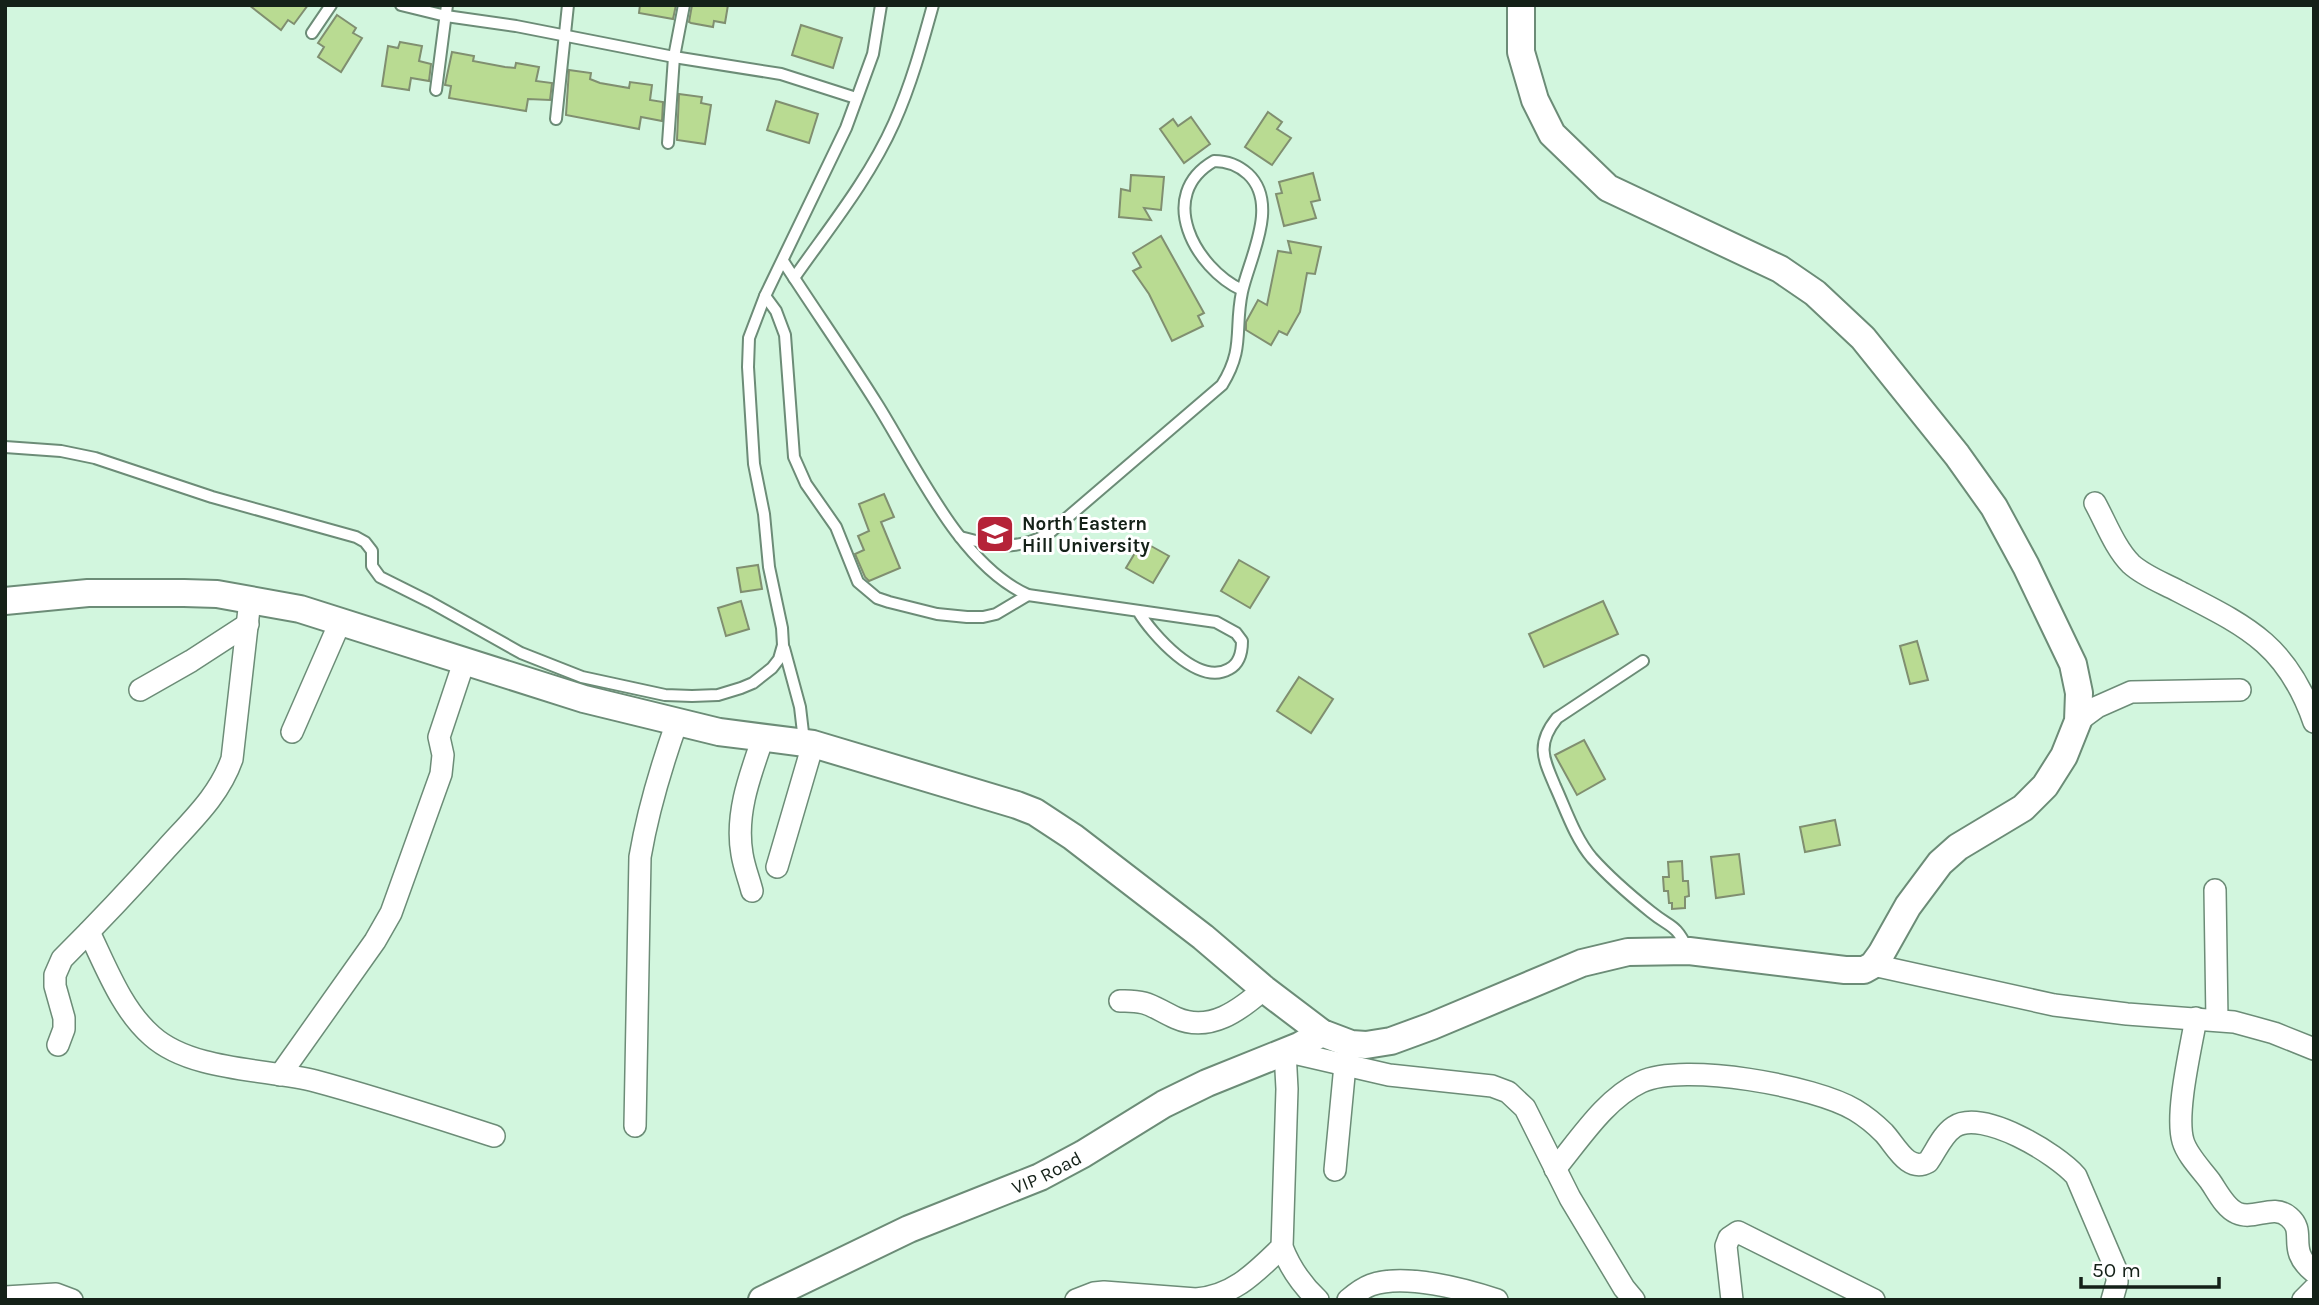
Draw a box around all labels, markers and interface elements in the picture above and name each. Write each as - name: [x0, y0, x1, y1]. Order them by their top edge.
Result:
- school or university icon: North Eastern Hill University: [974, 513, 1016, 555]
- place label: North Eastern Hill University: [1022, 513, 1150, 557]
- street label: VIP Road: [1009, 1147, 1086, 1199]
- scale bar: [2081, 1246, 2219, 1290]
- text: 50 m: [2092, 1258, 2141, 1282]

